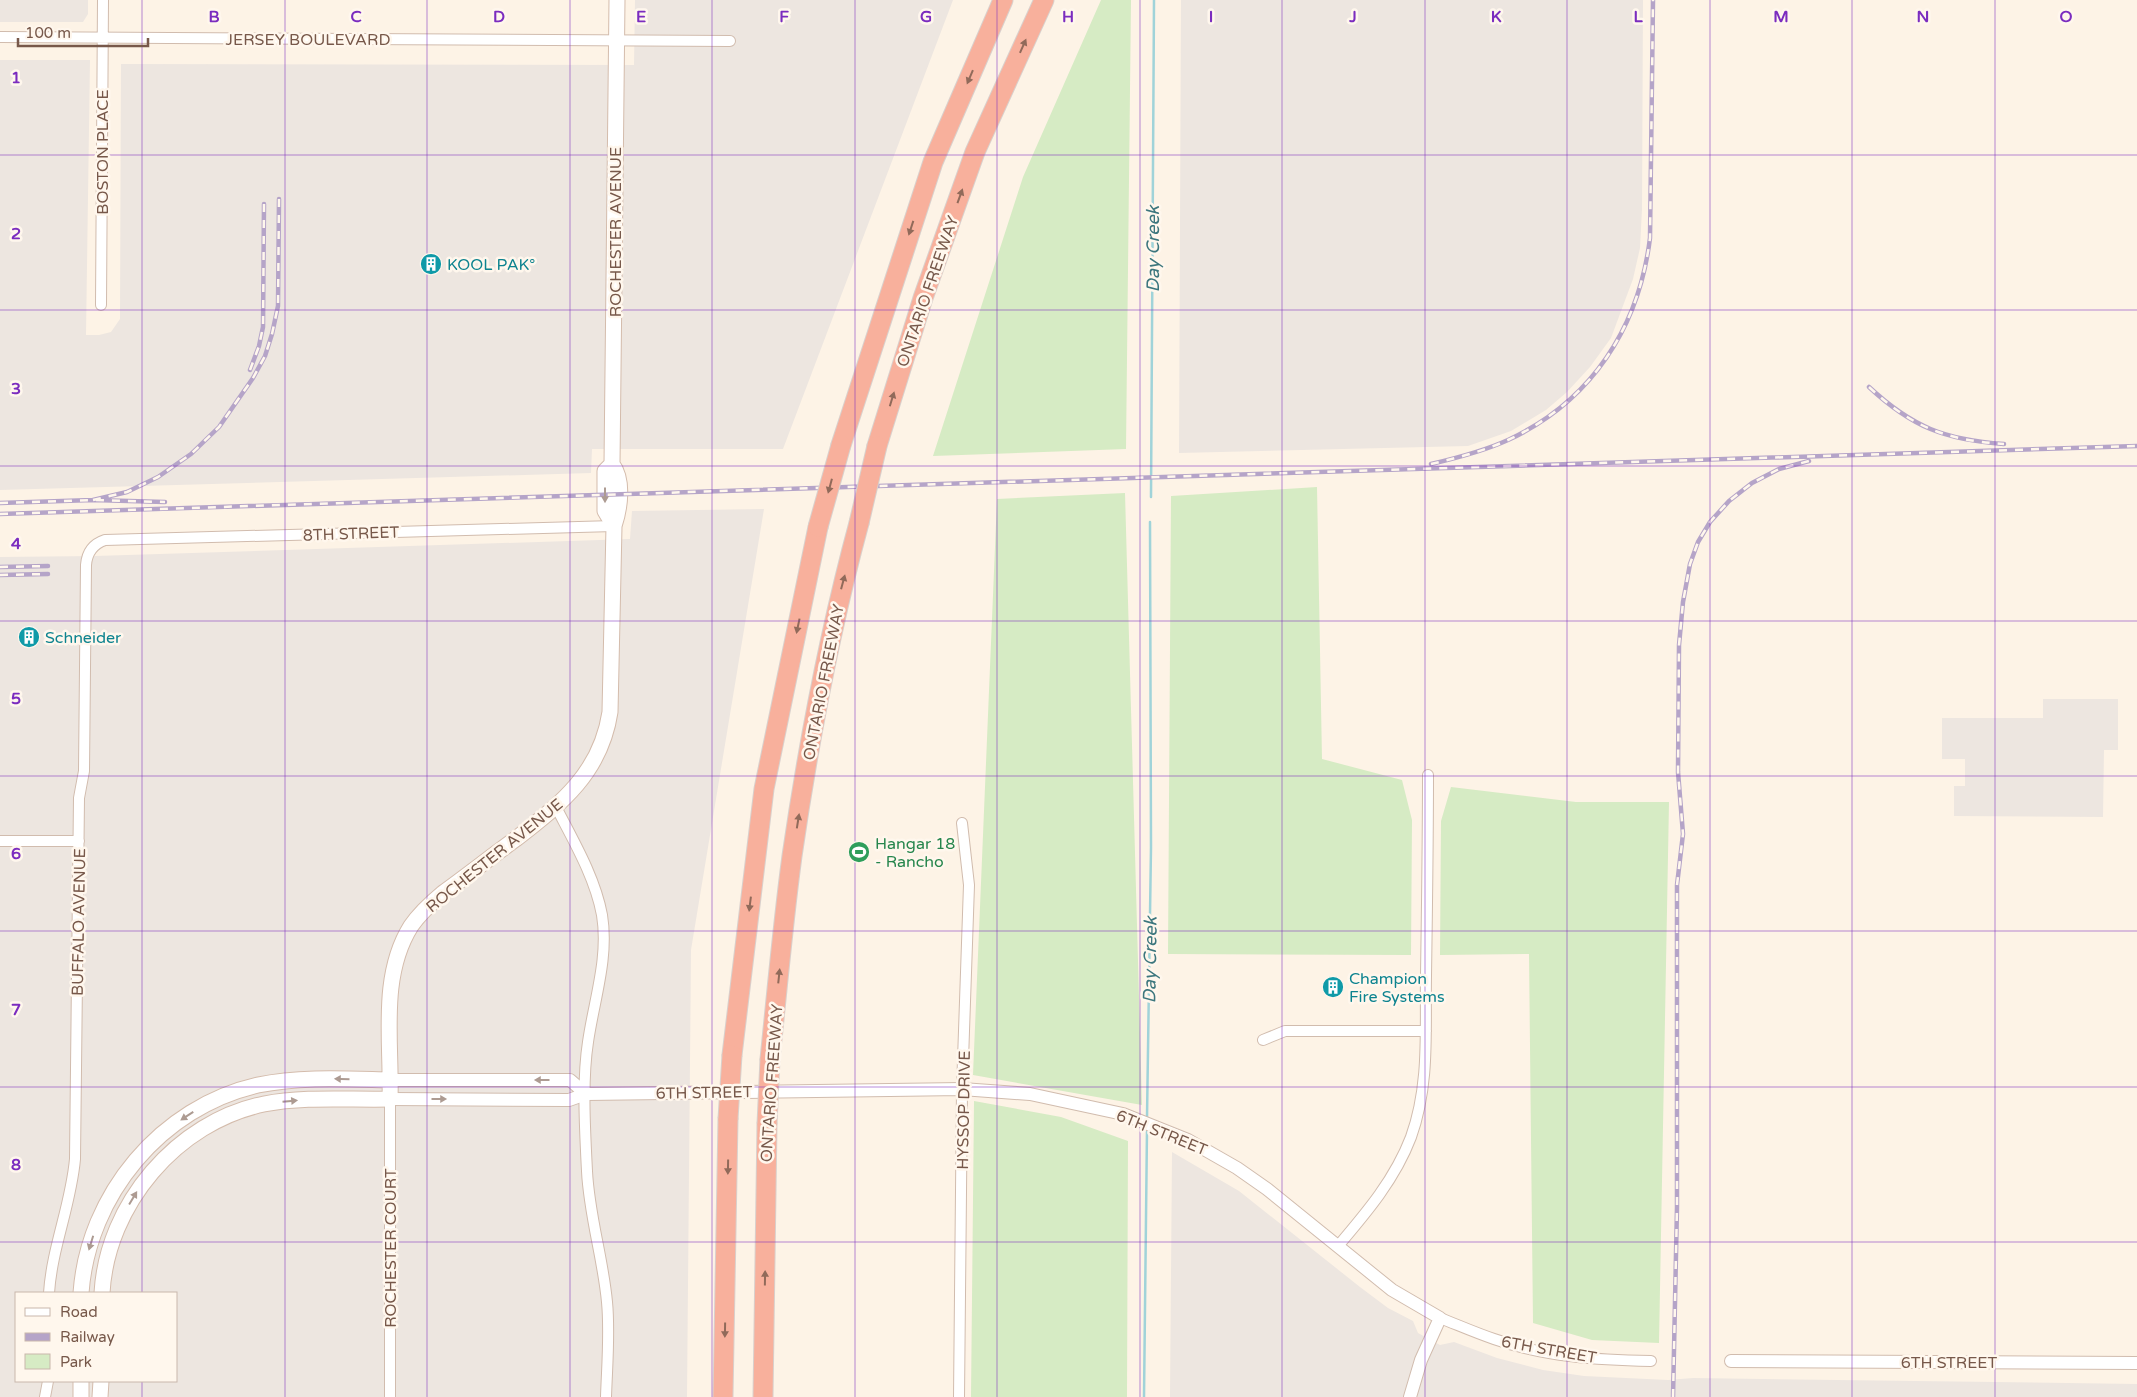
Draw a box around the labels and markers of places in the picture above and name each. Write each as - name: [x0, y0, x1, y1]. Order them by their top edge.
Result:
- building icon: KOOL PAK°: [419, 252, 443, 276]
- place label: KOOL PAK°: [447, 255, 535, 275]
- building icon: Schneider: [17, 625, 41, 649]
- place label: Schneider: [45, 628, 122, 648]
- place label: Hangar 18 - Rancho: [875, 834, 955, 872]
- sports icon: Hangar 18 - Rancho: [847, 840, 871, 864]
- place label: Champion Fire Systems: [1349, 969, 1445, 1007]
- building icon: Champion Fire Systems: [1321, 975, 1345, 999]

